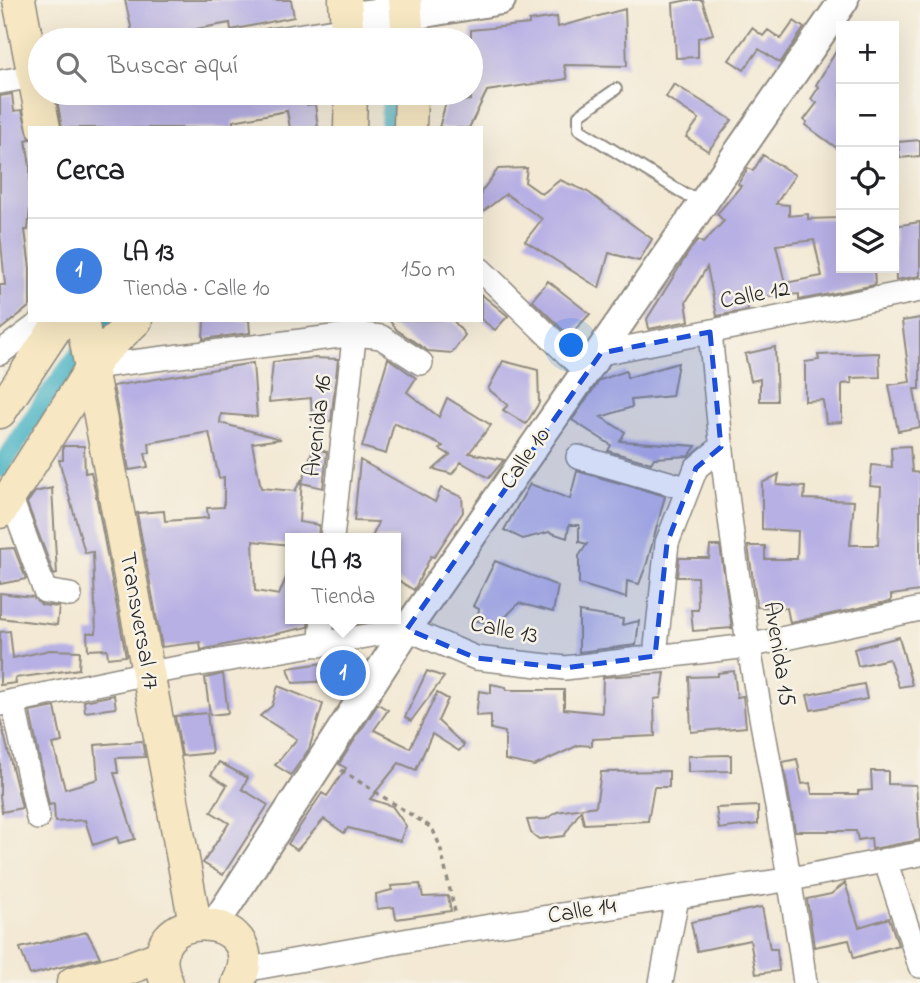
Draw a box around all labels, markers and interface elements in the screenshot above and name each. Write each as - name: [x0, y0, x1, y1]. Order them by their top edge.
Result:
- map controls: [836, 21, 899, 273]
- button: +: [836, 21, 899, 84]
- search box: [28, 28, 483, 105]
- icon: search: [52, 48, 90, 86]
- text: Buscar aquí: [108, 48, 238, 86]
- button: −: [836, 84, 899, 147]
- button: locate: [836, 147, 899, 210]
- text: Cerca: [56, 150, 125, 194]
- button: layers: [836, 210, 899, 273]
- text: LA 13: [123, 235, 174, 273]
- text: 1: [75, 254, 83, 287]
- text: 150 m: [401, 254, 455, 287]
- street label: Calle 12: [717, 272, 793, 320]
- text: Tienda · Calle 10: [123, 273, 270, 306]
- your location: [554, 328, 588, 362]
- street label: Avenida 16: [295, 373, 343, 479]
- street label: Calle 10: [492, 421, 560, 497]
- popup: [285, 533, 401, 624]
- text: LA 13: [311, 543, 362, 581]
- street label: Transversal 17: [109, 549, 167, 693]
- text: Tienda: [311, 581, 375, 614]
- street label: Avenida 15: [752, 599, 804, 709]
- street label: Calle 13: [467, 607, 541, 655]
- pin: 1: [320, 647, 366, 699]
- street label: Calle 14: [545, 889, 619, 935]

